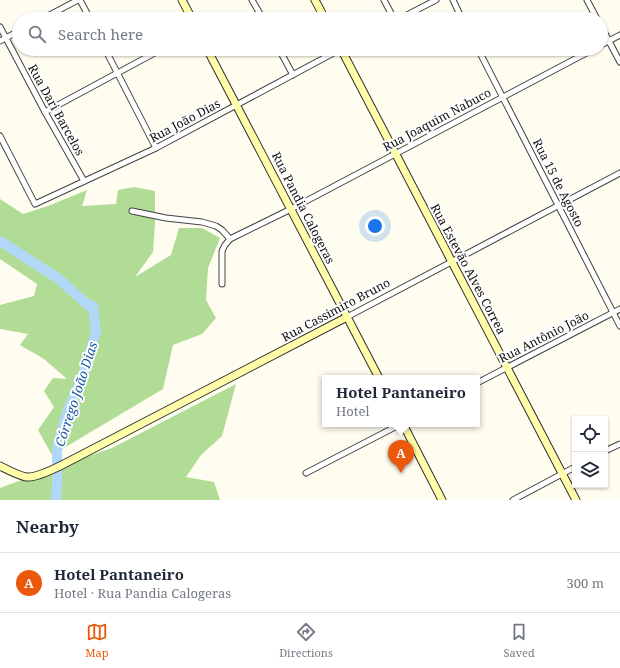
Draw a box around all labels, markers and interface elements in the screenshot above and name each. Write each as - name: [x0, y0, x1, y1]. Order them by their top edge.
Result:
- search box: [12, 12, 608, 56]
- icon: search: [26, 23, 48, 45]
- text: Search here: [58, 24, 143, 44]
- street label: Rua Dari Barcelos: [24, 61, 89, 159]
- street label: Rua Joaquim Nabuco: [380, 84, 494, 155]
- street label: Rua João Dias: [146, 95, 223, 146]
- street label: Rua 15 de Agosto: [529, 136, 588, 230]
- street label: Rua Pandia Calogeras: [268, 149, 339, 267]
- street label: Rua Estevão Alves Correa: [427, 201, 510, 337]
- your location: [365, 216, 385, 236]
- street label: Rua Cassimiro Bruno: [278, 274, 393, 345]
- street label: Rua Antônio João: [496, 306, 592, 367]
- water label: Córrego João Dias: [51, 339, 101, 449]
- popup: [322, 375, 480, 427]
- text: Hotel Pantaneiro: [336, 382, 466, 402]
- text: Hotel: [336, 402, 369, 420]
- map controls: [572, 416, 608, 488]
- button: locate: [572, 416, 608, 452]
- pin: A: [388, 440, 414, 473]
- button: layers: [572, 452, 608, 488]
- text: Nearby: [16, 515, 79, 538]
- text: Hotel Pantaneiro: [54, 564, 184, 584]
- text: A: [24, 574, 34, 592]
- text: 300 m: [567, 574, 604, 592]
- text: Hotel · Rua Pandia Calogeras: [54, 584, 231, 602]
- tab: Map: [85, 621, 109, 660]
- tab: Directions: [279, 621, 333, 660]
- tab: Saved: [504, 621, 535, 660]

